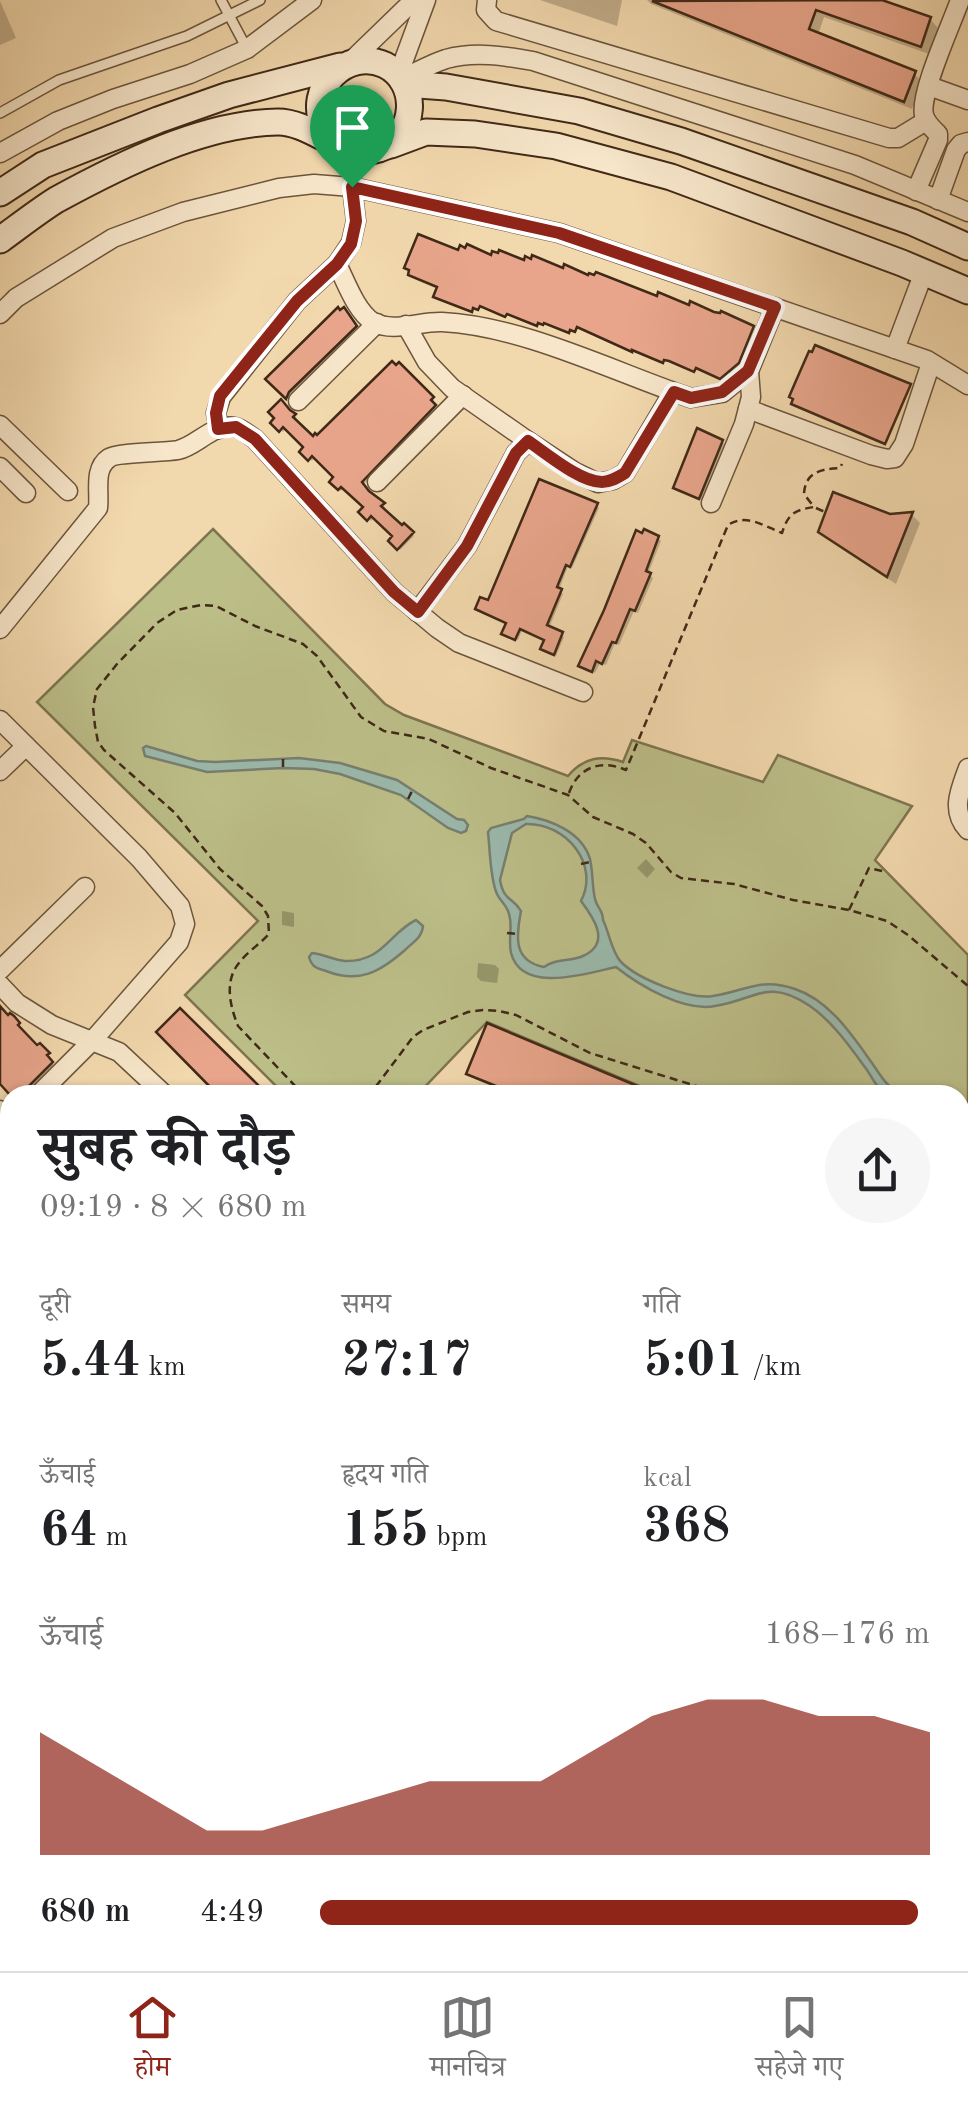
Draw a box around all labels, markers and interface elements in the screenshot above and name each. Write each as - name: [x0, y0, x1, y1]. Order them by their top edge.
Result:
- pin: [310, 85, 395, 188]
- icon: arrive: [325, 100, 380, 155]
- button: share: [825, 1118, 930, 1223]
- text: सुबह की दौड़: [40, 1123, 292, 1178]
- text: 09:19 · 8 × 680 m: [40, 1192, 307, 1224]
- text: दूरी: [40, 1292, 70, 1320]
- text: समय: [342, 1292, 391, 1320]
- text: गति: [643, 1292, 680, 1320]
- text: 5.44: [40, 1337, 141, 1387]
- text: 27:17: [342, 1337, 472, 1387]
- text: 5:01: [643, 1337, 744, 1387]
- text: km: [141, 1354, 186, 1382]
- text: /km: [744, 1354, 802, 1382]
- text: ऊँचाई: [40, 1462, 95, 1490]
- text: हृदय गति: [342, 1462, 428, 1490]
- text: kcal: [643, 1465, 692, 1493]
- text: 368: [643, 1503, 730, 1553]
- text: 64: [40, 1507, 98, 1557]
- text: 155: [342, 1507, 429, 1557]
- text: m: [98, 1524, 128, 1552]
- text: bpm: [429, 1524, 488, 1552]
- text: 168–176 m: [764, 1619, 930, 1651]
- text: ऊँचाई: [40, 1621, 103, 1653]
- text: 680 m: [40, 1897, 130, 1929]
- text: 4:49: [200, 1897, 265, 1929]
- tab: होम: [125, 1990, 180, 2094]
- tab: मानचित्र: [430, 1990, 506, 2094]
- tab: सहेजे गए: [756, 1990, 843, 2094]

